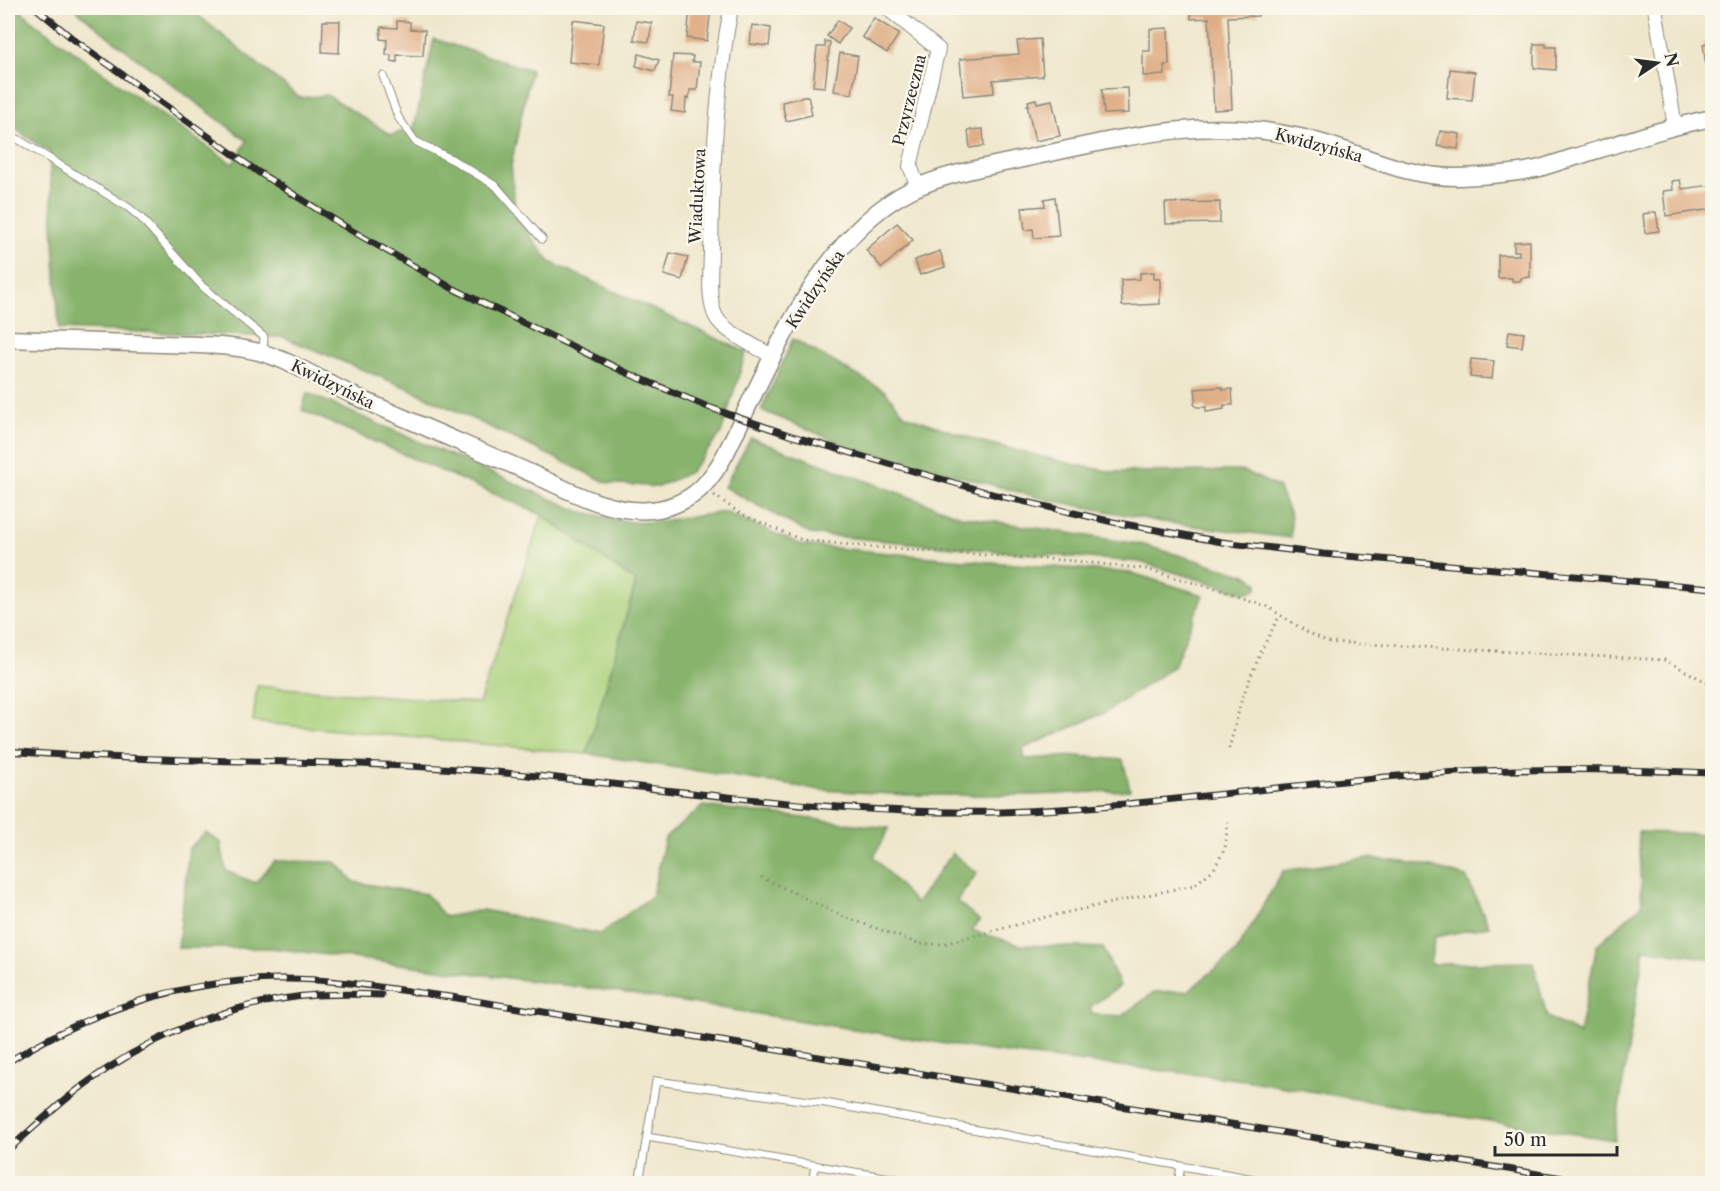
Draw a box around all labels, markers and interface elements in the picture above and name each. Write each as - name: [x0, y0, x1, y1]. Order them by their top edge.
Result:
- north arrow: [1627, 33, 1687, 93]
- text: N: [1660, 51, 1683, 69]
- street label: Przyrzeczna: [888, 52, 930, 148]
- street label: Kwidzyńska: [1273, 124, 1366, 166]
- street label: Wiaduktowa: [684, 147, 710, 245]
- street label: Kwidzyńska: [781, 246, 849, 332]
- street label: Kwidzyńska: [288, 355, 378, 413]
- scale bar: [1495, 1119, 1616, 1157]
- text: 50 m: [1504, 1129, 1547, 1151]

